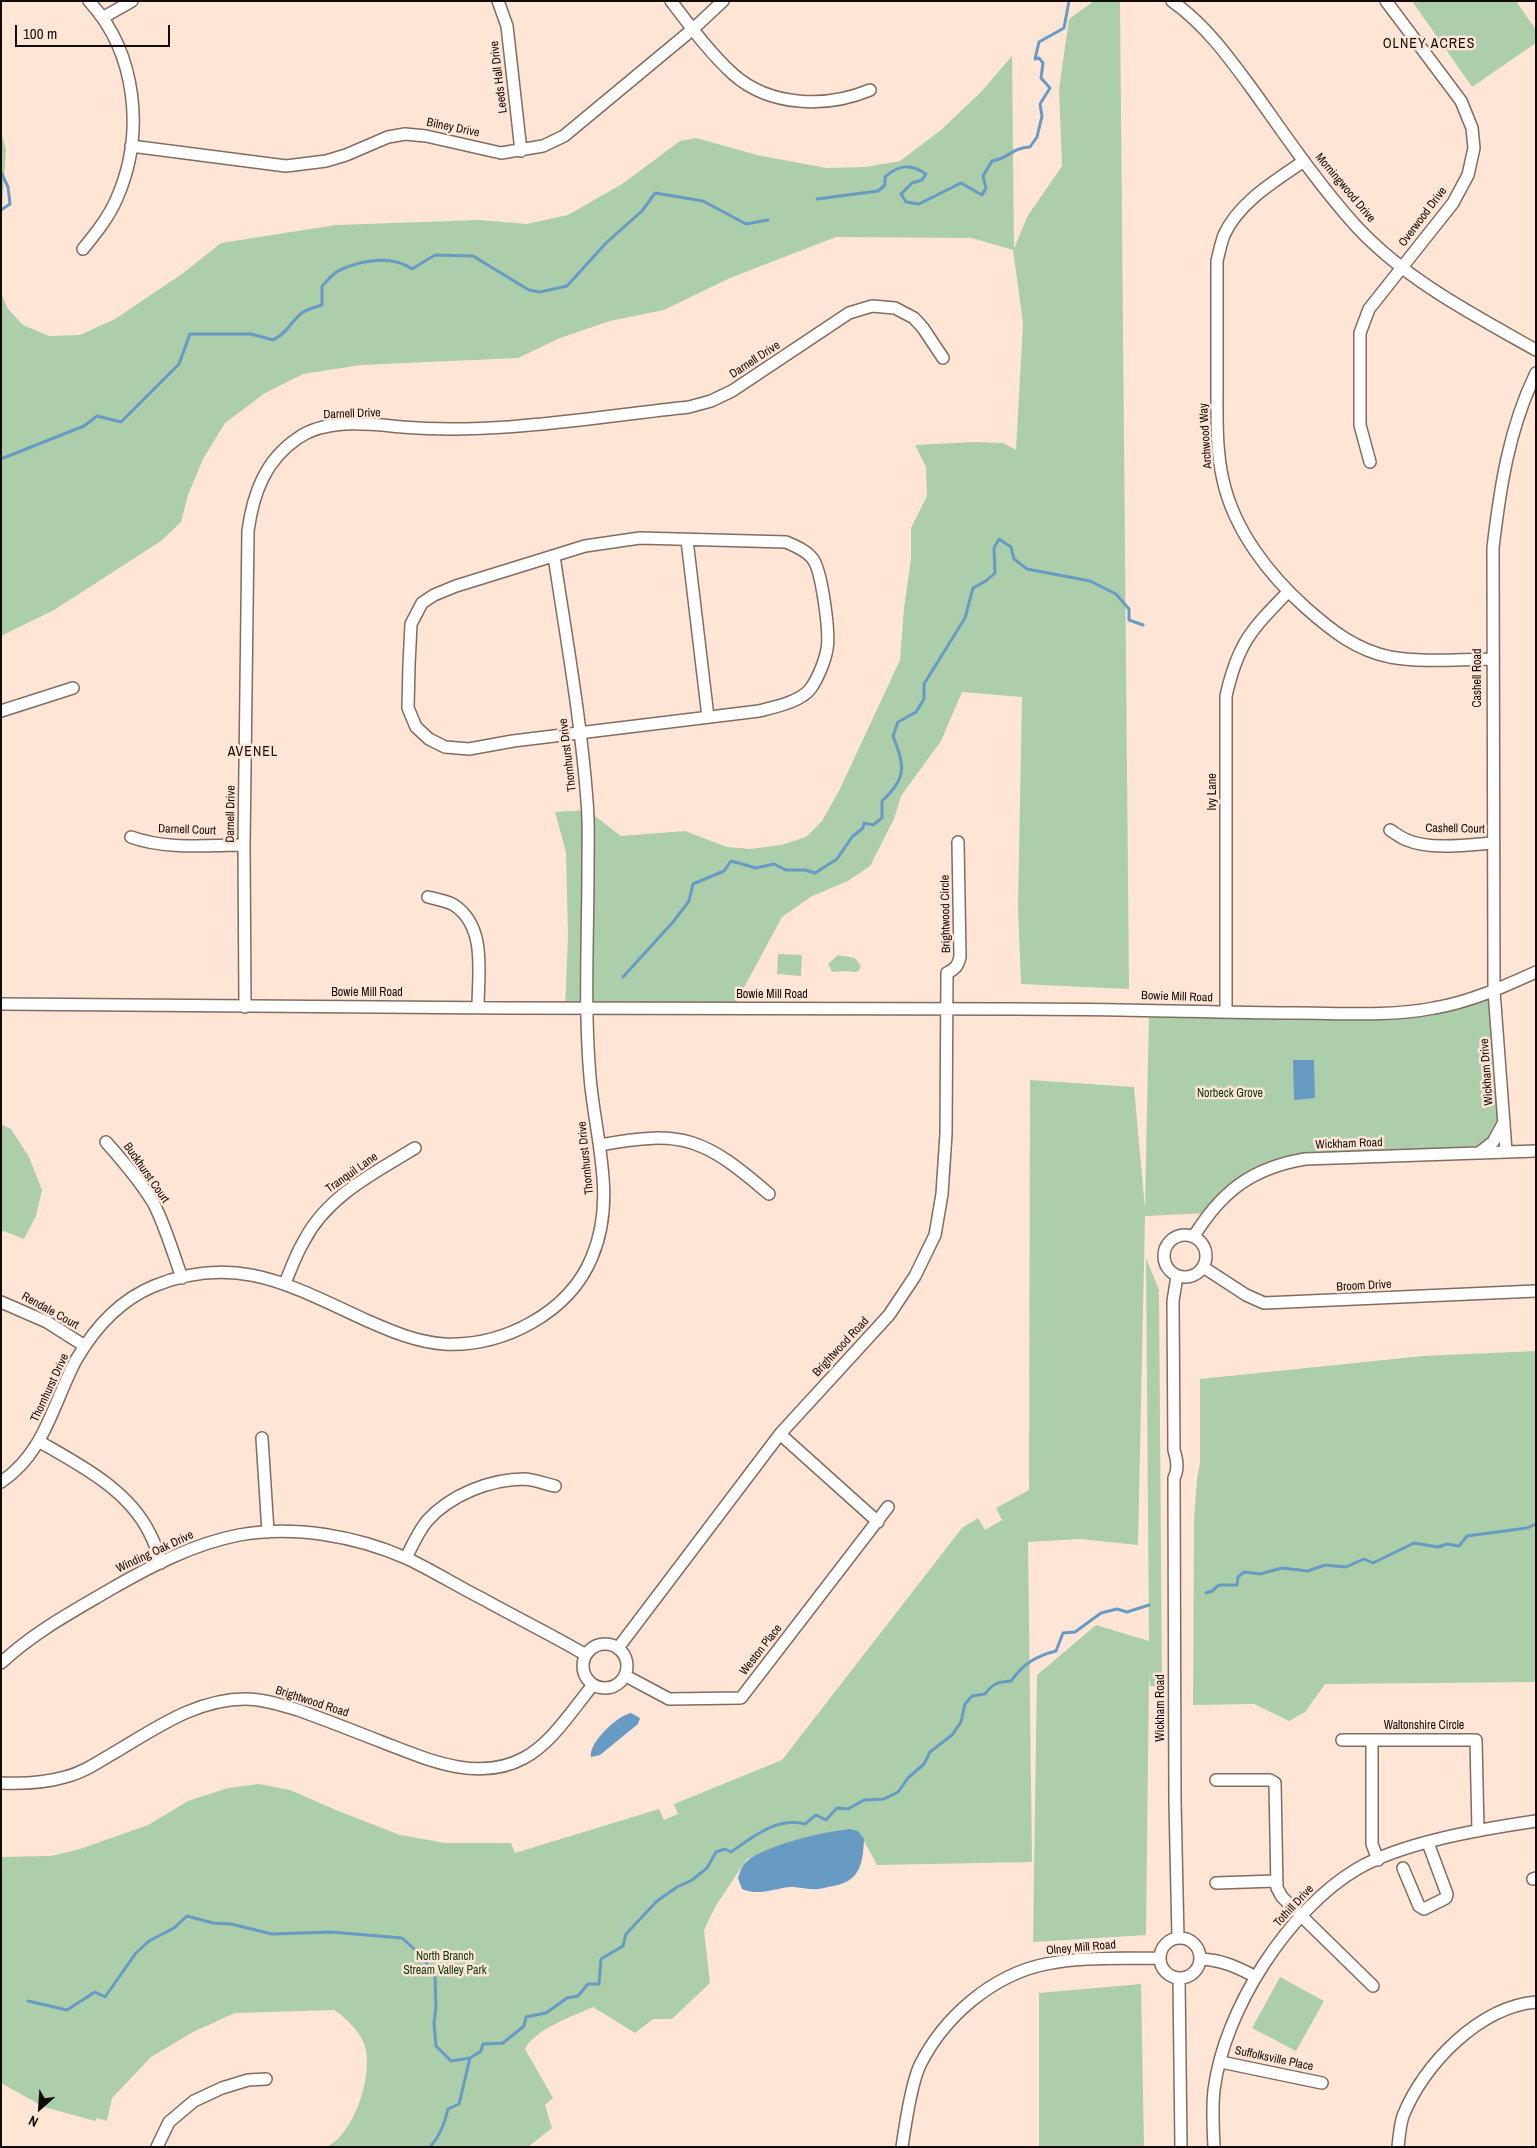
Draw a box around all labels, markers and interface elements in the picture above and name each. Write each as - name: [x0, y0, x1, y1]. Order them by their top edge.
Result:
- scale bar: [18, 15, 172, 47]
- text: 100 m: [23, 23, 57, 44]
- district label: OLNEY ACRES: [1381, 36, 1477, 52]
- street label: Leeds Hall Drive: [487, 40, 511, 114]
- street label: Bilney Drive: [425, 115, 481, 141]
- street label: Morningwood Drive: [1312, 150, 1378, 226]
- street label: Overwood Drive: [1396, 184, 1450, 250]
- street label: Darnell Drive: [727, 338, 783, 382]
- street label: Archwood Way: [1197, 403, 1215, 469]
- street label: Darnell Drive: [323, 406, 381, 422]
- street label: Cashell Road: [1471, 648, 1485, 708]
- street label: Thornhurst Drive: [556, 717, 580, 793]
- district label: AVENEL: [227, 744, 279, 760]
- street label: Ivy Lane: [1206, 773, 1220, 811]
- street label: Darnell Drive: [223, 785, 239, 843]
- street label: Cashell Court: [1425, 821, 1485, 837]
- street label: Darnell Court: [158, 822, 216, 838]
- street label: Brightwood Circle: [938, 875, 954, 953]
- street label: Bowie Mill Road: [331, 986, 403, 1000]
- street label: Bowie Mill Road: [736, 988, 808, 1002]
- street label: Bowie Mill Road: [1141, 989, 1213, 1005]
- street label: Wickham Drive: [1477, 1038, 1497, 1106]
- park label: Norbeck Grove: [1197, 1087, 1263, 1101]
- street label: Thornhurst Drive: [575, 1121, 597, 1195]
- street label: Wickham Road: [1315, 1136, 1383, 1152]
- street label: Buckhurst Court: [120, 1140, 172, 1206]
- street label: Tranquil Lane: [323, 1150, 381, 1196]
- street label: Broom Drive: [1336, 1277, 1392, 1295]
- street label: Rendale Court: [19, 1289, 81, 1333]
- street label: Brightwood Road: [810, 1314, 872, 1380]
- street label: Thornhurst Drive: [28, 1352, 72, 1424]
- street label: Winding Oak Drive: [114, 1528, 196, 1576]
- street label: Weston Place: [737, 1622, 785, 1678]
- street label: Wickham Road: [1154, 1674, 1168, 1742]
- street label: Brightwood Road: [274, 1683, 350, 1721]
- street label: Waltonshire Circle: [1384, 1719, 1464, 1733]
- street label: Tothill Drive: [1271, 1882, 1317, 1930]
- street label: Olney Mill Road: [1046, 1938, 1116, 1958]
- park label: North Branch Stream Valley Park: [403, 1950, 487, 1978]
- street label: Suffolksville Place: [1234, 2044, 1314, 2074]
- north arrow: [15, 2083, 65, 2133]
- text: N: [26, 2112, 41, 2131]

